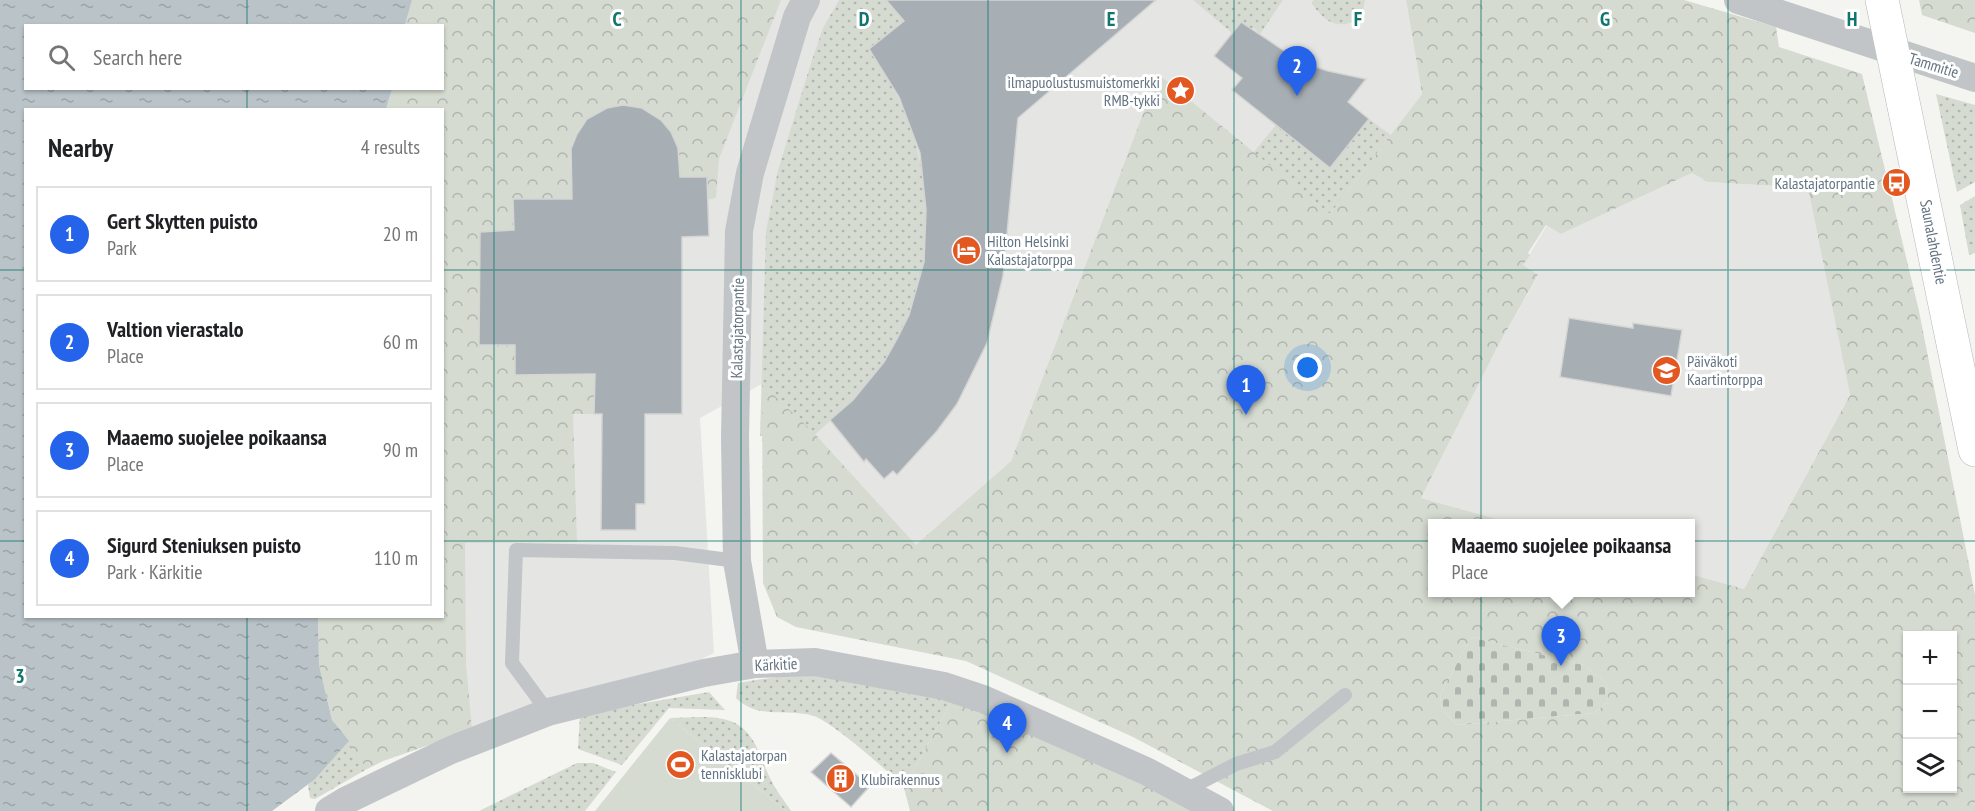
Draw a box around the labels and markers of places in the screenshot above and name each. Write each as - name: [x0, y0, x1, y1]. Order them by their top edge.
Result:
- pin: 2: [1278, 46, 1316, 96]
- place label: ilmapuolustusmuistomerkki RMB-tykki: [1008, 72, 1160, 110]
- place icon: ilmapuolustusmuistomerkki RMB-tykki: [1165, 75, 1197, 107]
- bus stop icon: Kalastajatorpantie: [1880, 167, 1912, 199]
- place label: Kalastajatorpantie: [1774, 173, 1875, 193]
- place label: Hilton Helsinki Kalastajatorppa: [987, 231, 1073, 269]
- hotel icon: Hilton Helsinki Kalastajatorppa: [950, 234, 982, 266]
- place label: Päiväkoti Kaartintorppa: [1687, 351, 1763, 389]
- school or university icon: Päiväkoti Kaartintorppa: [1650, 354, 1682, 386]
- pin: 1: [1226, 366, 1266, 415]
- pin: 3: [1542, 616, 1580, 666]
- pin: 4: [988, 704, 1026, 753]
- place label: Kalastajatorpan tennisklubi: [701, 745, 787, 783]
- sports icon: Kalastajatorpan tennisklubi: [664, 748, 696, 780]
- building icon: Klubirakennus: [824, 763, 856, 795]
- place label: Klubirakennus: [861, 769, 940, 789]

